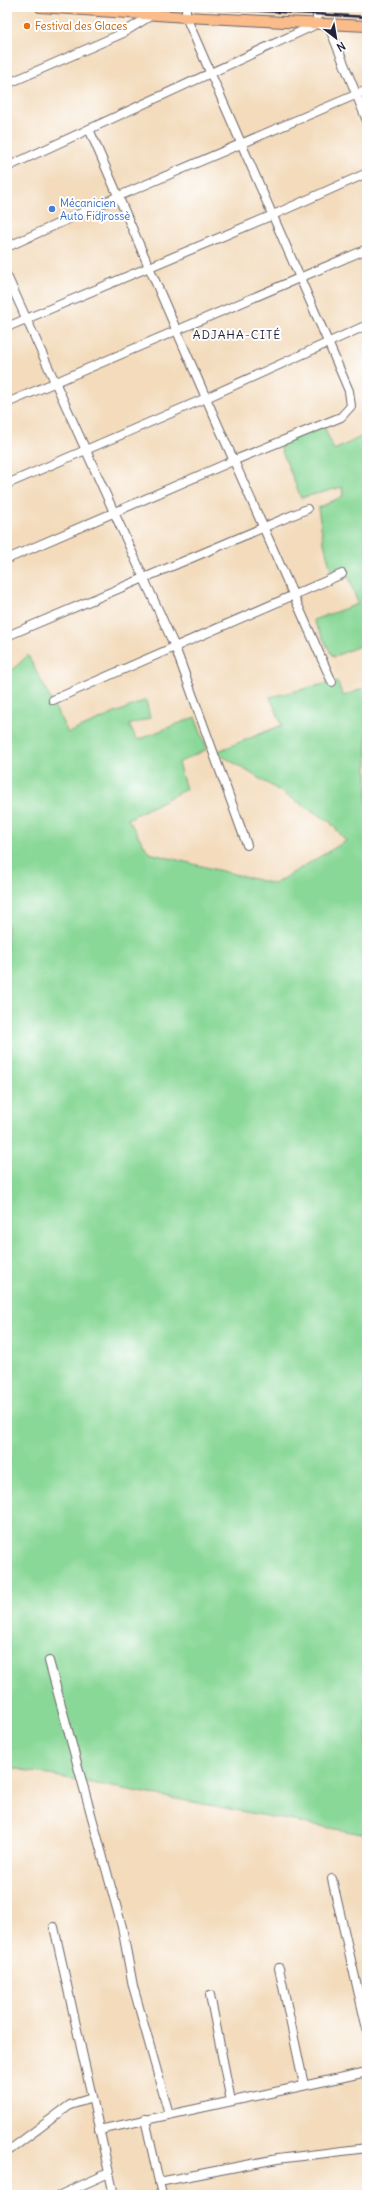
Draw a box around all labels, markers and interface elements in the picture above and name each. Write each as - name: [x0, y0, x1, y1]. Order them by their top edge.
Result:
- north arrow: [316, 18, 356, 58]
- place label: Festival des Glaces: [35, 19, 127, 33]
- marker: Festival des Glaces: [22, 21, 32, 31]
- text: N: [334, 39, 348, 55]
- place label: Mécanicien Auto Fidjrossè: [60, 196, 130, 223]
- marker: Mécanicien Auto Fidjrossè: [47, 204, 57, 214]
- district label: ADJAHA-CITÉ: [193, 327, 281, 342]

